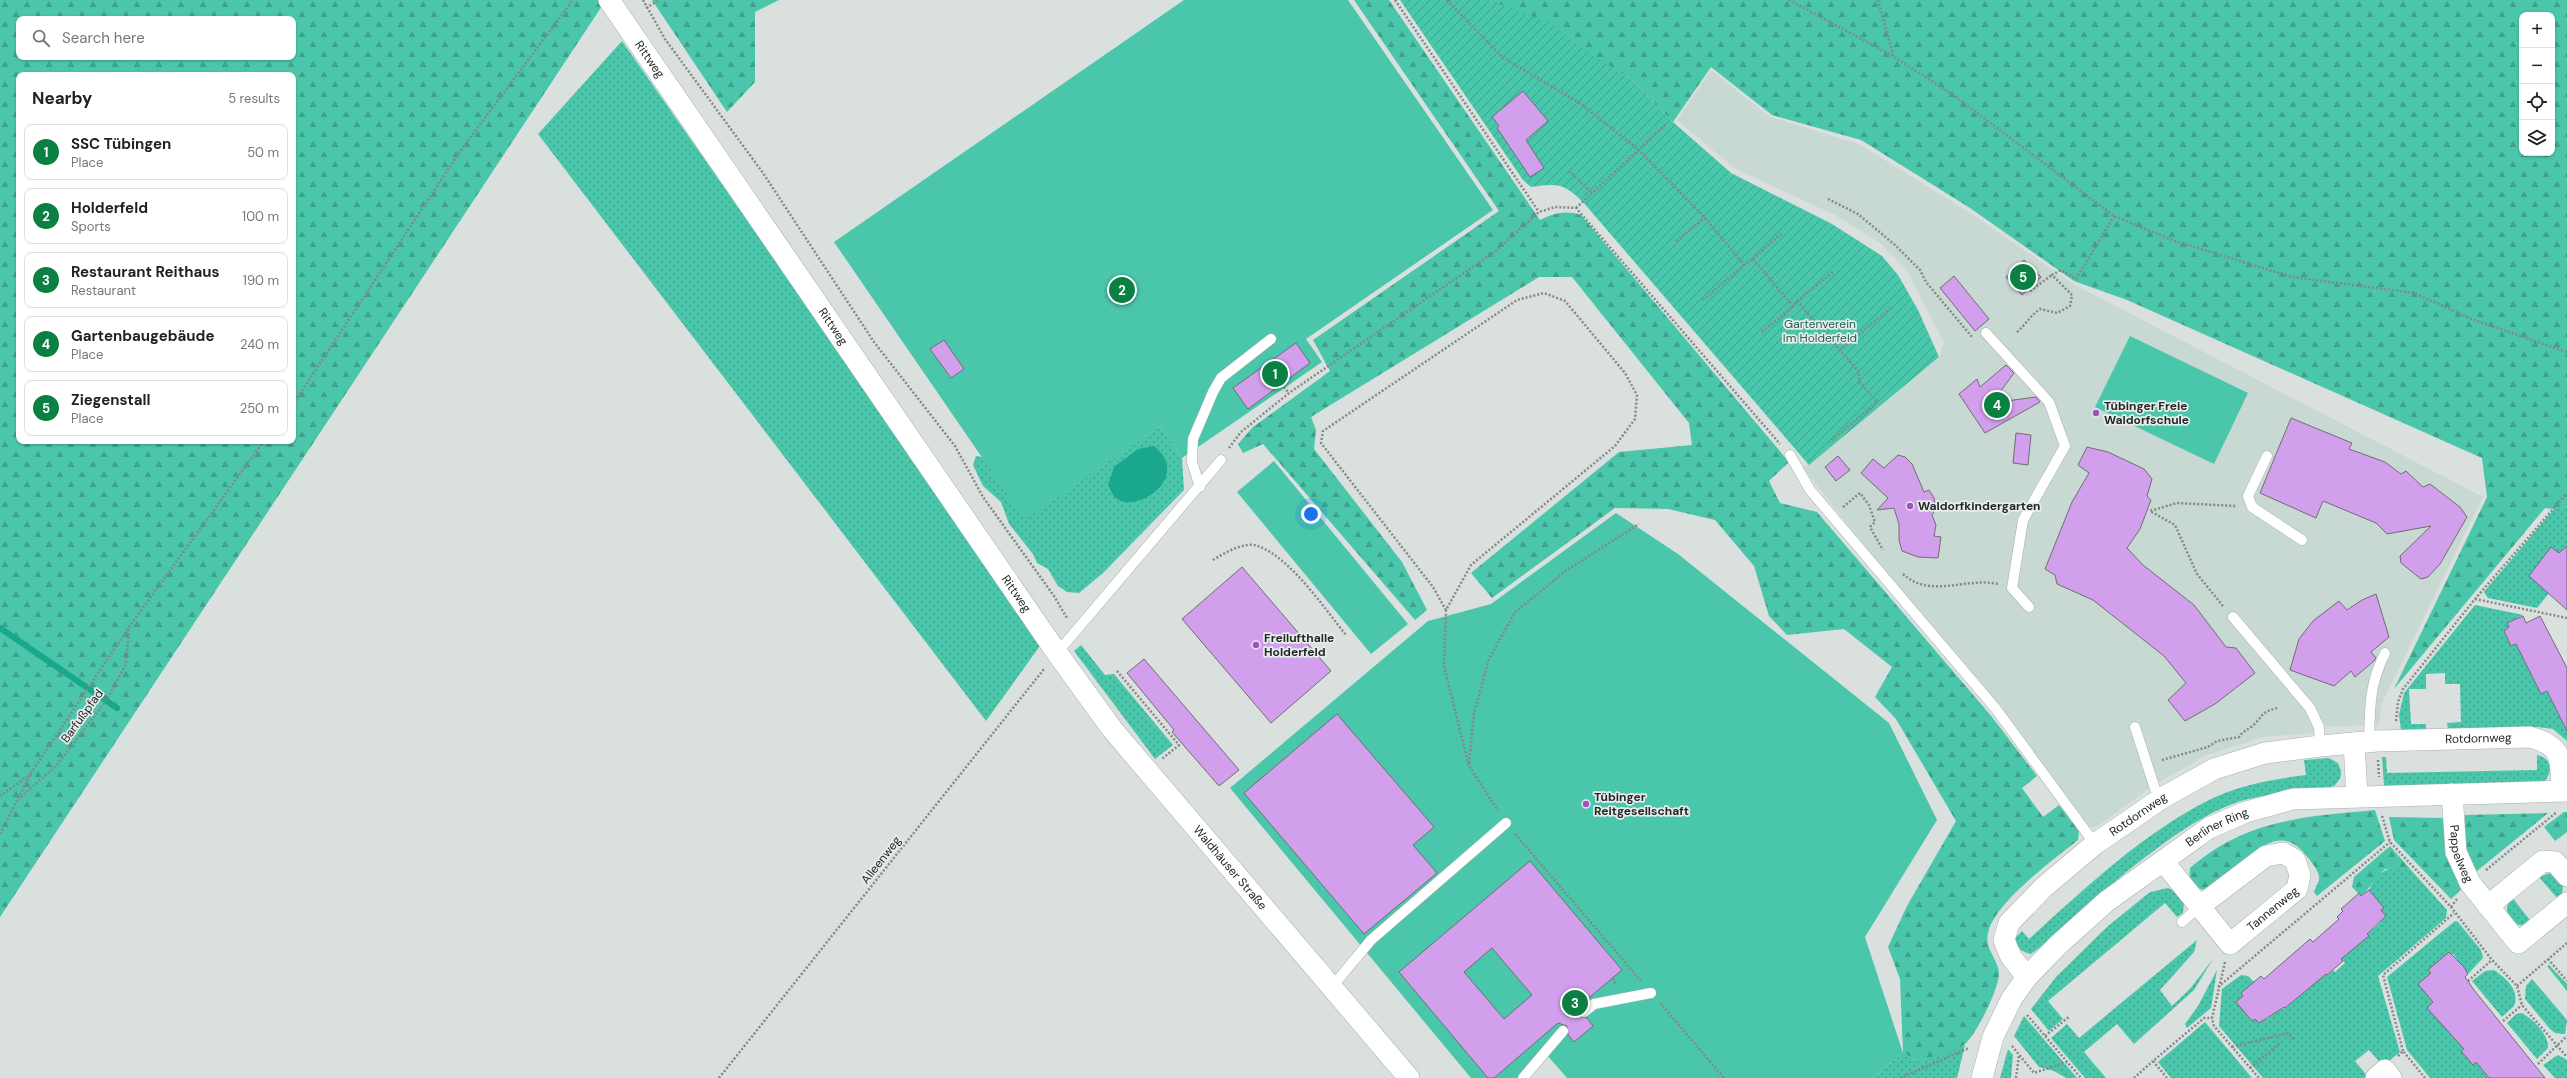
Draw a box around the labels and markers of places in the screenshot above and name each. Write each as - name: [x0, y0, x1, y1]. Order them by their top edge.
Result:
- pin: 5: [2010, 262, 2036, 292]
- pin: 2: [1109, 275, 1135, 305]
- pin: 1: [1262, 359, 1288, 389]
- pin: 4: [1984, 390, 2010, 420]
- place label: Tübinger Freie Waldorfschule: [2104, 398, 2189, 428]
- marker: Tübinger Freie Waldorfschule: [2091, 408, 2101, 418]
- place label: Waldorfkindergarten: [1918, 498, 2041, 514]
- marker: Waldorfkindergarten: [1905, 501, 1915, 511]
- place label: Freilufthalle Holderfeld: [1264, 630, 1334, 660]
- marker: Freilufthalle Holderfeld: [1251, 640, 1261, 650]
- place label: Tübinger Reitgesellschaft: [1594, 789, 1689, 819]
- marker: Tübinger Reitgesellschaft: [1581, 799, 1591, 809]
- pin: 3: [1562, 988, 1588, 1018]

